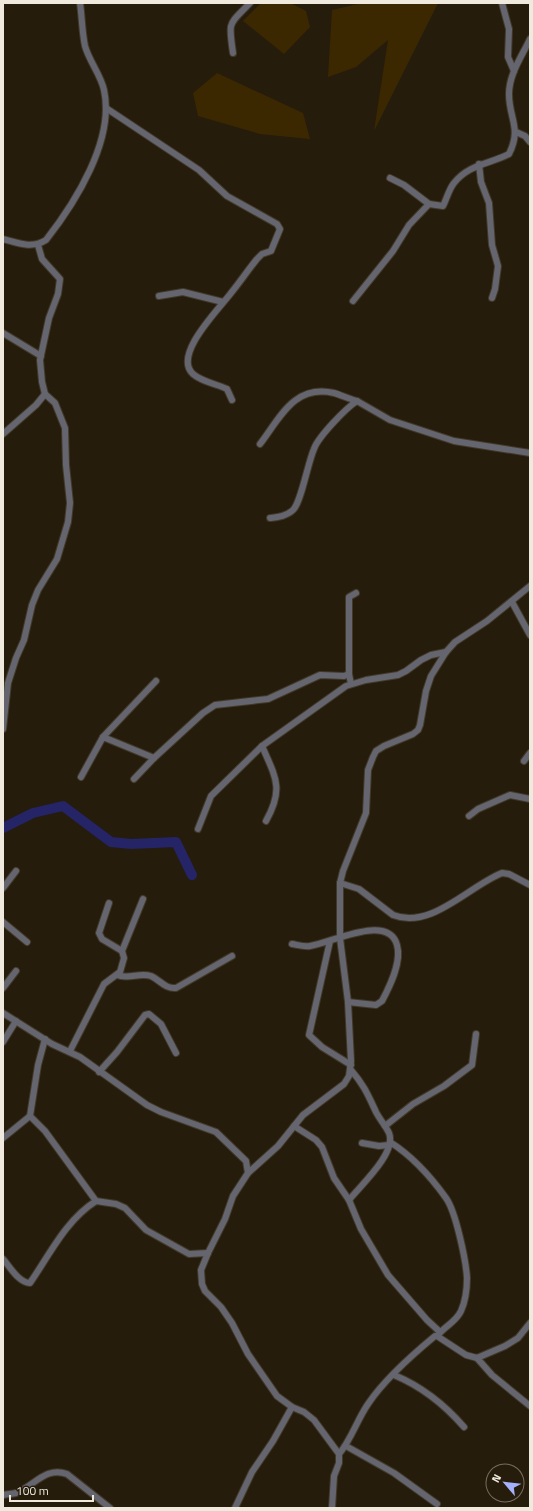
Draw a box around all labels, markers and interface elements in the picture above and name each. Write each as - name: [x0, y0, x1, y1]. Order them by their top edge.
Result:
- north arrow: [485, 1463, 525, 1503]
- text: N: [487, 1471, 505, 1485]
- scale bar: [10, 1477, 93, 1503]
- text: 100 m: [16, 1481, 49, 1500]

